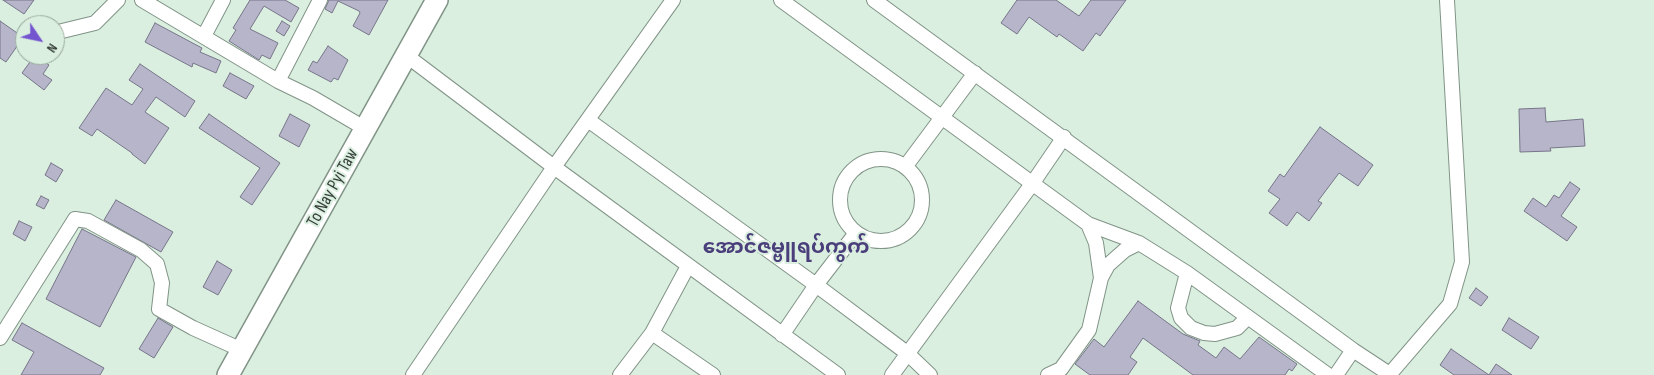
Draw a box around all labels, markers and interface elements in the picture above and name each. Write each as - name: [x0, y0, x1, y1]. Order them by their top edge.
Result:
- north arrow: [15, 15, 65, 65]
- text: N: [43, 40, 61, 56]
- street label: To Nay Pyi Taw: [303, 145, 363, 231]
- district label: အောင်ဇမ္ဗူရပ်ကွက်: [703, 236, 869, 260]

